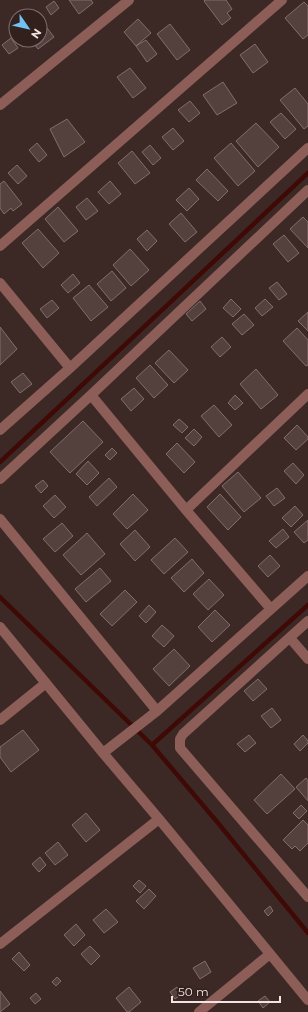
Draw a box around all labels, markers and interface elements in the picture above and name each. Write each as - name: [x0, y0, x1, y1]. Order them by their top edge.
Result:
- north arrow: [8, 8, 48, 48]
- text: N: [28, 26, 45, 41]
- scale bar: [172, 978, 280, 1004]
- text: 50 m: [178, 984, 209, 999]

